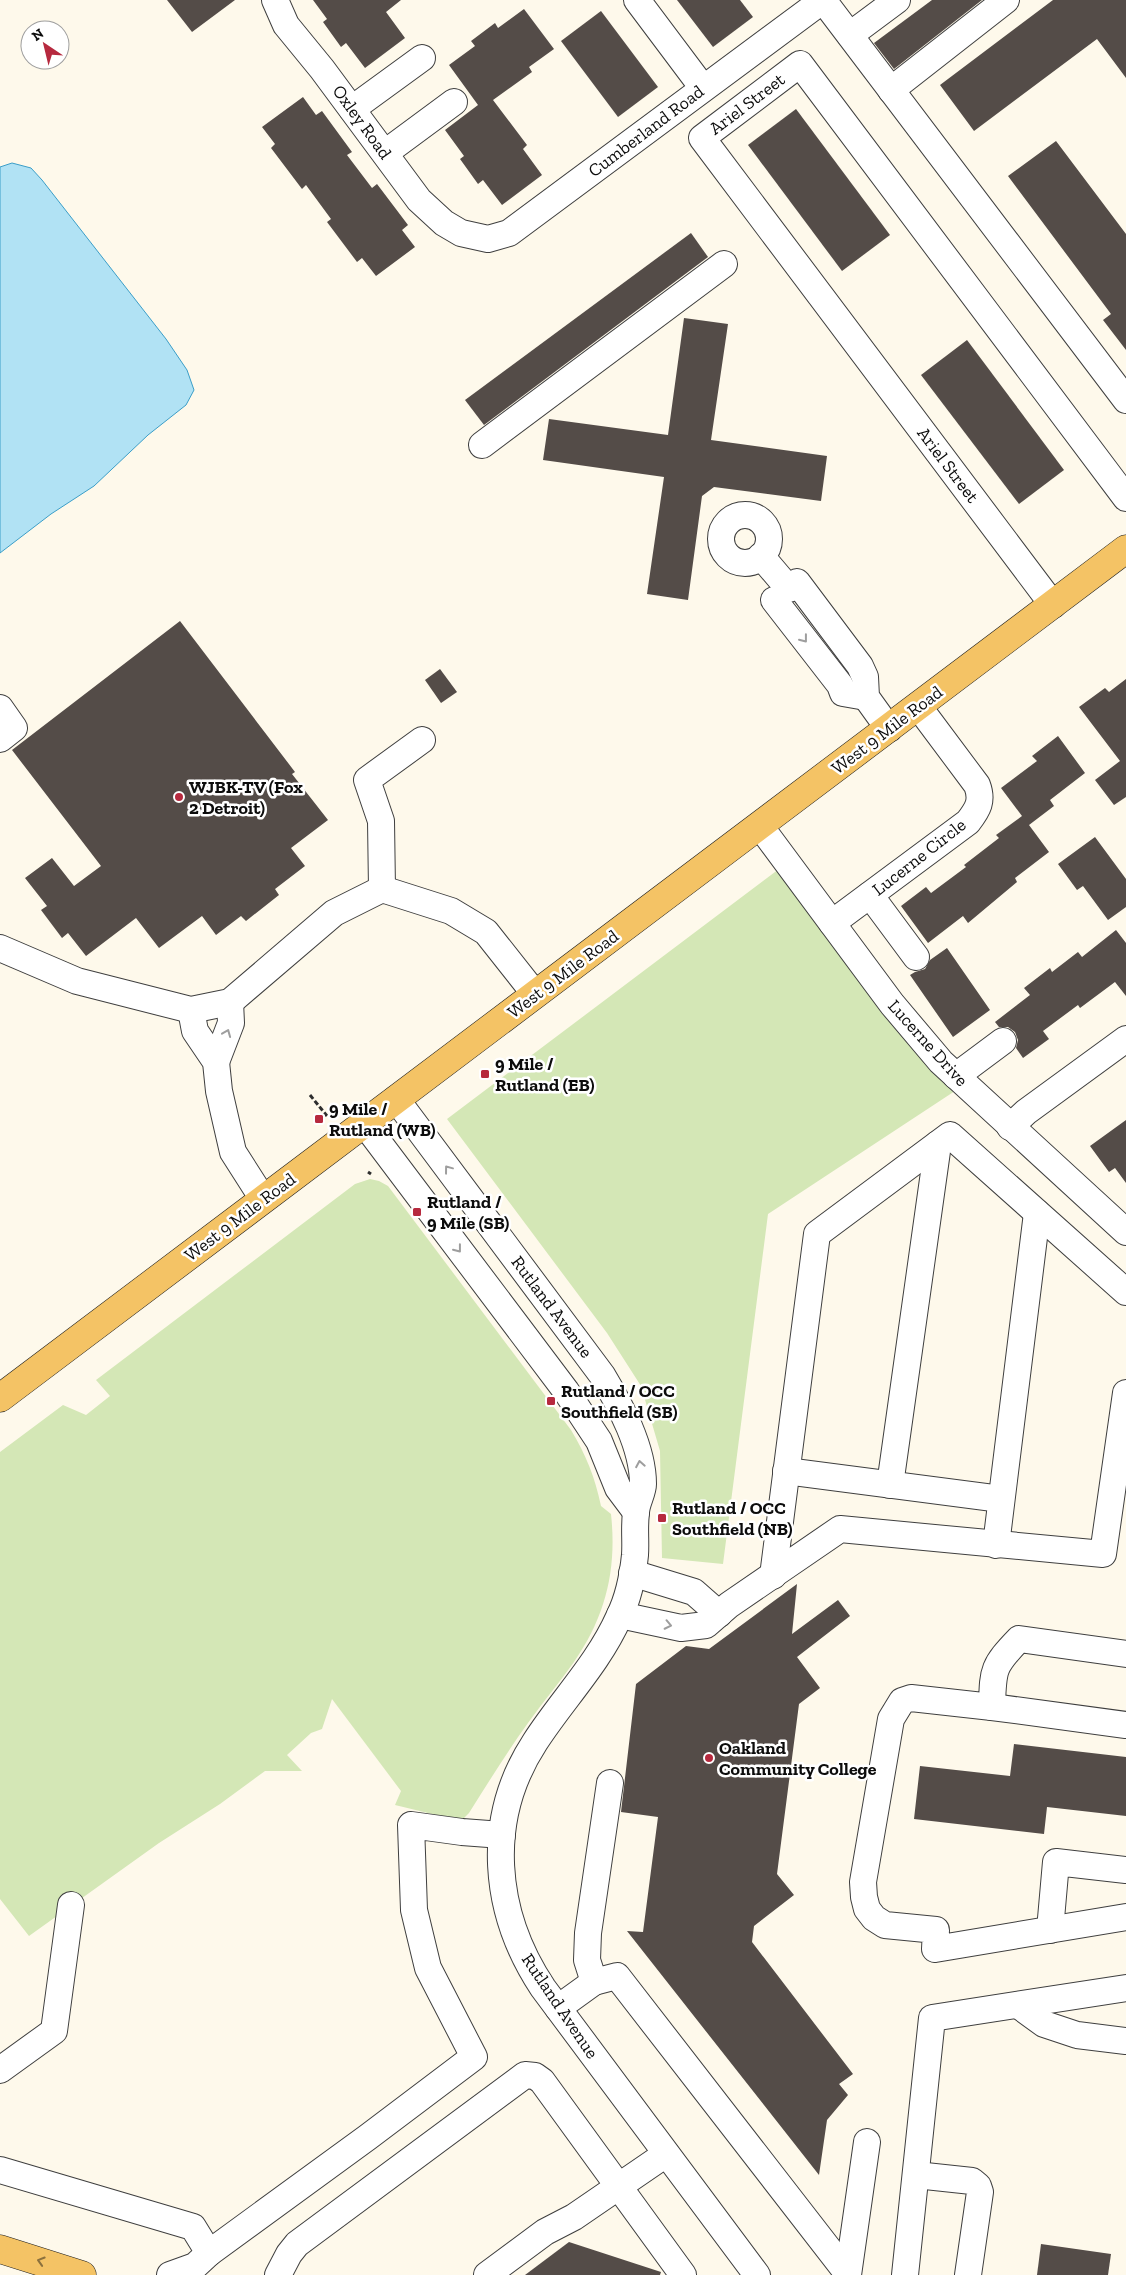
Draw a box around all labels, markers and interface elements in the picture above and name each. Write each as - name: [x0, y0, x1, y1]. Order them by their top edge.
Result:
- north arrow: [20, 20, 70, 70]
- text: N: [29, 25, 47, 45]
- street label: Ariel Street: [705, 68, 789, 140]
- street label: Oxley Road: [328, 80, 396, 164]
- street label: Cumberland Road: [584, 80, 708, 182]
- street label: Ariel Street: [912, 423, 984, 507]
- one-way arrow: [798, 633, 807, 643]
- street label: West 9 Mile Road: [827, 681, 947, 779]
- place label: WJBK-TV (Fox 2 Detroit): [189, 776, 303, 819]
- marker: WJBK-TV (Fox 2 Detroit): [173, 791, 185, 803]
- street label: Lucerne Circle: [868, 814, 970, 900]
- street label: West 9 Mile Road: [503, 925, 623, 1023]
- street label: Lucerne Drive: [883, 995, 973, 1091]
- one-way arrow: [221, 1029, 231, 1038]
- place label: 9 Mile / Rutland (EB): [495, 1053, 594, 1096]
- marker: 9 Mile / Rutland (EB): [479, 1068, 491, 1080]
- place label: 9 Mile / Rutland (WB): [329, 1098, 435, 1141]
- marker: 9 Mile / Rutland (WB): [313, 1113, 325, 1125]
- one-way arrow: [445, 1165, 454, 1175]
- street label: West 9 Mile Road: [180, 1168, 300, 1266]
- place label: Rutland / 9 Mile (SB): [427, 1191, 509, 1234]
- marker: Rutland / 9 Mile (SB): [411, 1206, 423, 1218]
- one-way arrow: [453, 1243, 461, 1252]
- street label: Rutland Avenue: [506, 1252, 598, 1362]
- place label: Rutland / OCC Southfield (SB): [561, 1380, 677, 1423]
- marker: Rutland / OCC Southfield (SB): [545, 1395, 557, 1407]
- one-way arrow: [635, 1460, 645, 1468]
- place label: Rutland / OCC Southfield (NB): [672, 1497, 793, 1540]
- marker: Rutland / OCC Southfield (NB): [656, 1512, 668, 1524]
- one-way arrow: [664, 1620, 672, 1630]
- place label: Oakland Community College: [719, 1737, 877, 1780]
- marker: Oakland Community College: [703, 1752, 715, 1764]
- street label: Rutland Avenue: [517, 1949, 603, 2063]
- one-way arrow: [38, 2257, 46, 2267]

